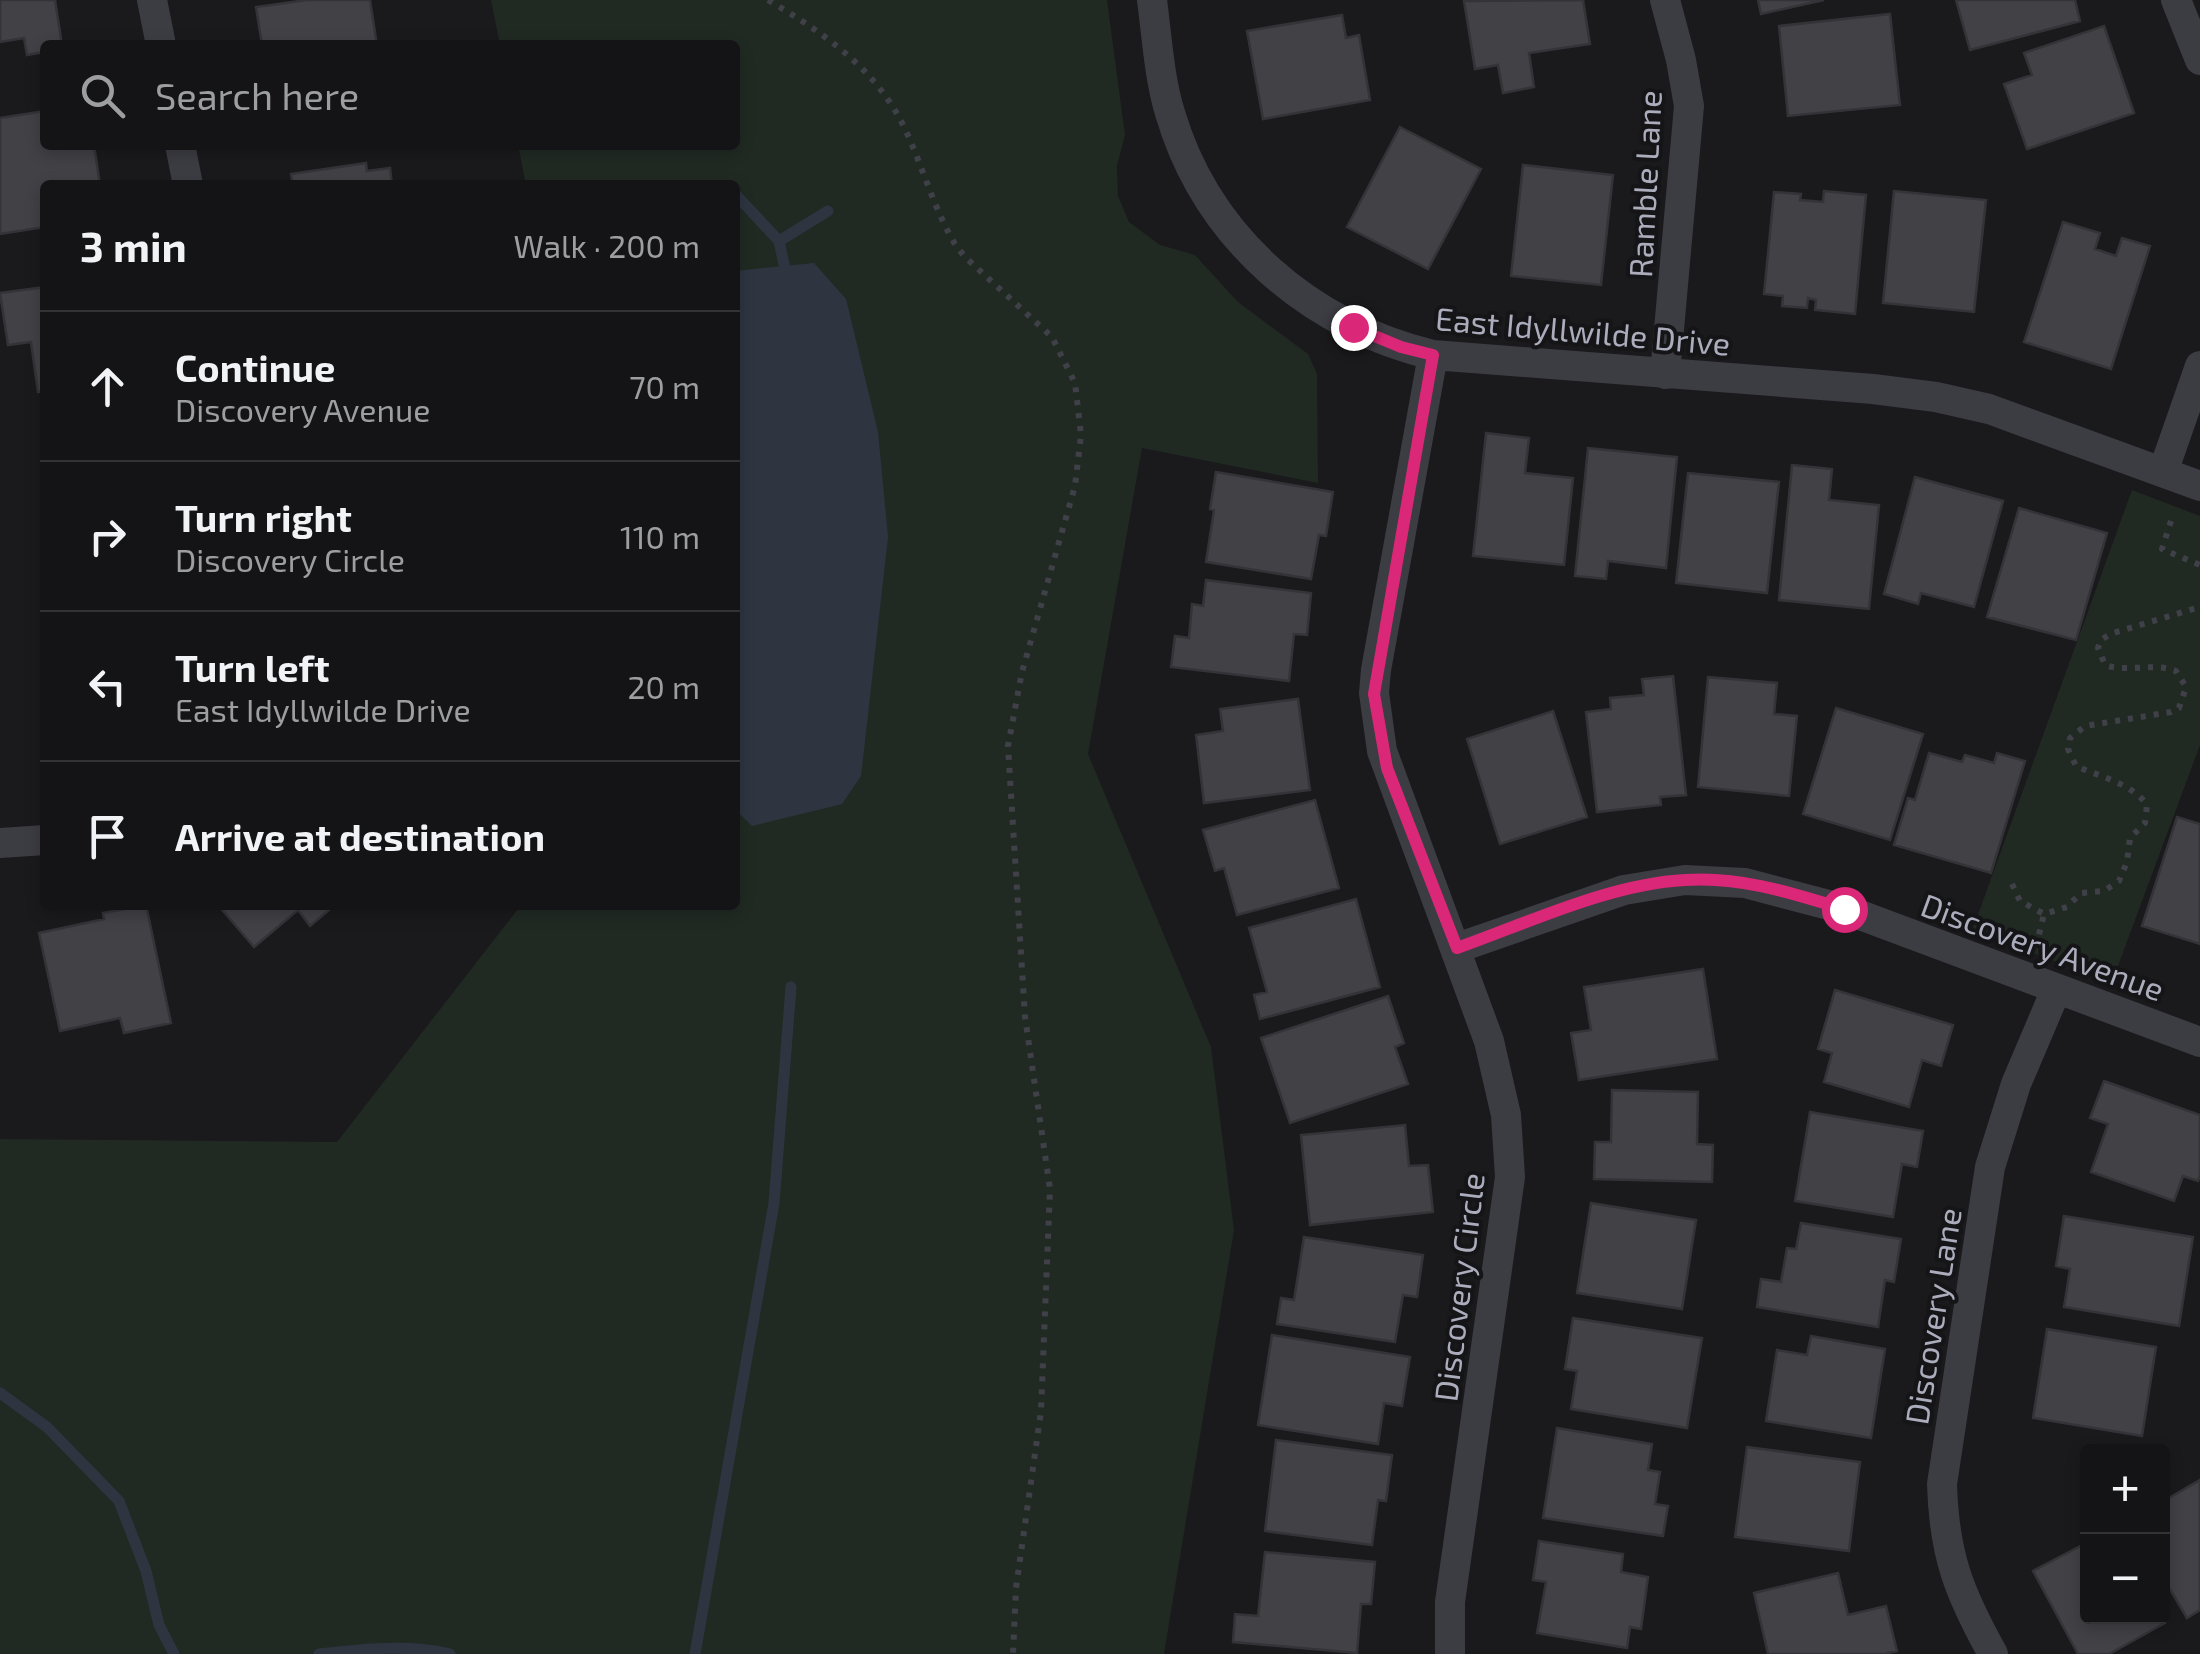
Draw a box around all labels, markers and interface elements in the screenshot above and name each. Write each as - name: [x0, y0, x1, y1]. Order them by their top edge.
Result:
- search box: [40, 40, 740, 150]
- icon: search: [75, 68, 130, 123]
- text: Search here: [155, 72, 359, 118]
- street label: Ramble Lane: [1620, 90, 1668, 278]
- text: 3 min: [80, 220, 187, 270]
- text: Walk · 200 m: [513, 226, 700, 264]
- street label: East Idyllwilde Drive: [1434, 298, 1732, 362]
- route end: [1331, 305, 1377, 351]
- text: Continue: [175, 344, 335, 390]
- icon: ahead: [80, 359, 135, 414]
- text: 70 m: [629, 367, 700, 405]
- text: Discovery Avenue: [175, 390, 430, 428]
- text: Turn right: [175, 494, 352, 540]
- icon: right: [80, 509, 135, 564]
- text: 110 m: [620, 517, 700, 555]
- text: Discovery Circle: [175, 540, 405, 578]
- text: Turn left: [175, 644, 330, 690]
- icon: left: [80, 659, 135, 714]
- text: 20 m: [628, 667, 700, 705]
- text: East Idyllwilde Drive: [175, 690, 471, 728]
- icon: arrive: [80, 809, 135, 864]
- text: Arrive at destination: [175, 813, 545, 859]
- street label: Discovery Avenue: [1916, 884, 2170, 1008]
- route start: [1822, 887, 1868, 933]
- street label: Discovery Circle: [1425, 1171, 1491, 1403]
- street label: Discovery Lane: [1896, 1205, 1968, 1427]
- map controls: [2080, 1444, 2170, 1624]
- button: +: [2080, 1444, 2170, 1534]
- button: −: [2080, 1534, 2170, 1624]

